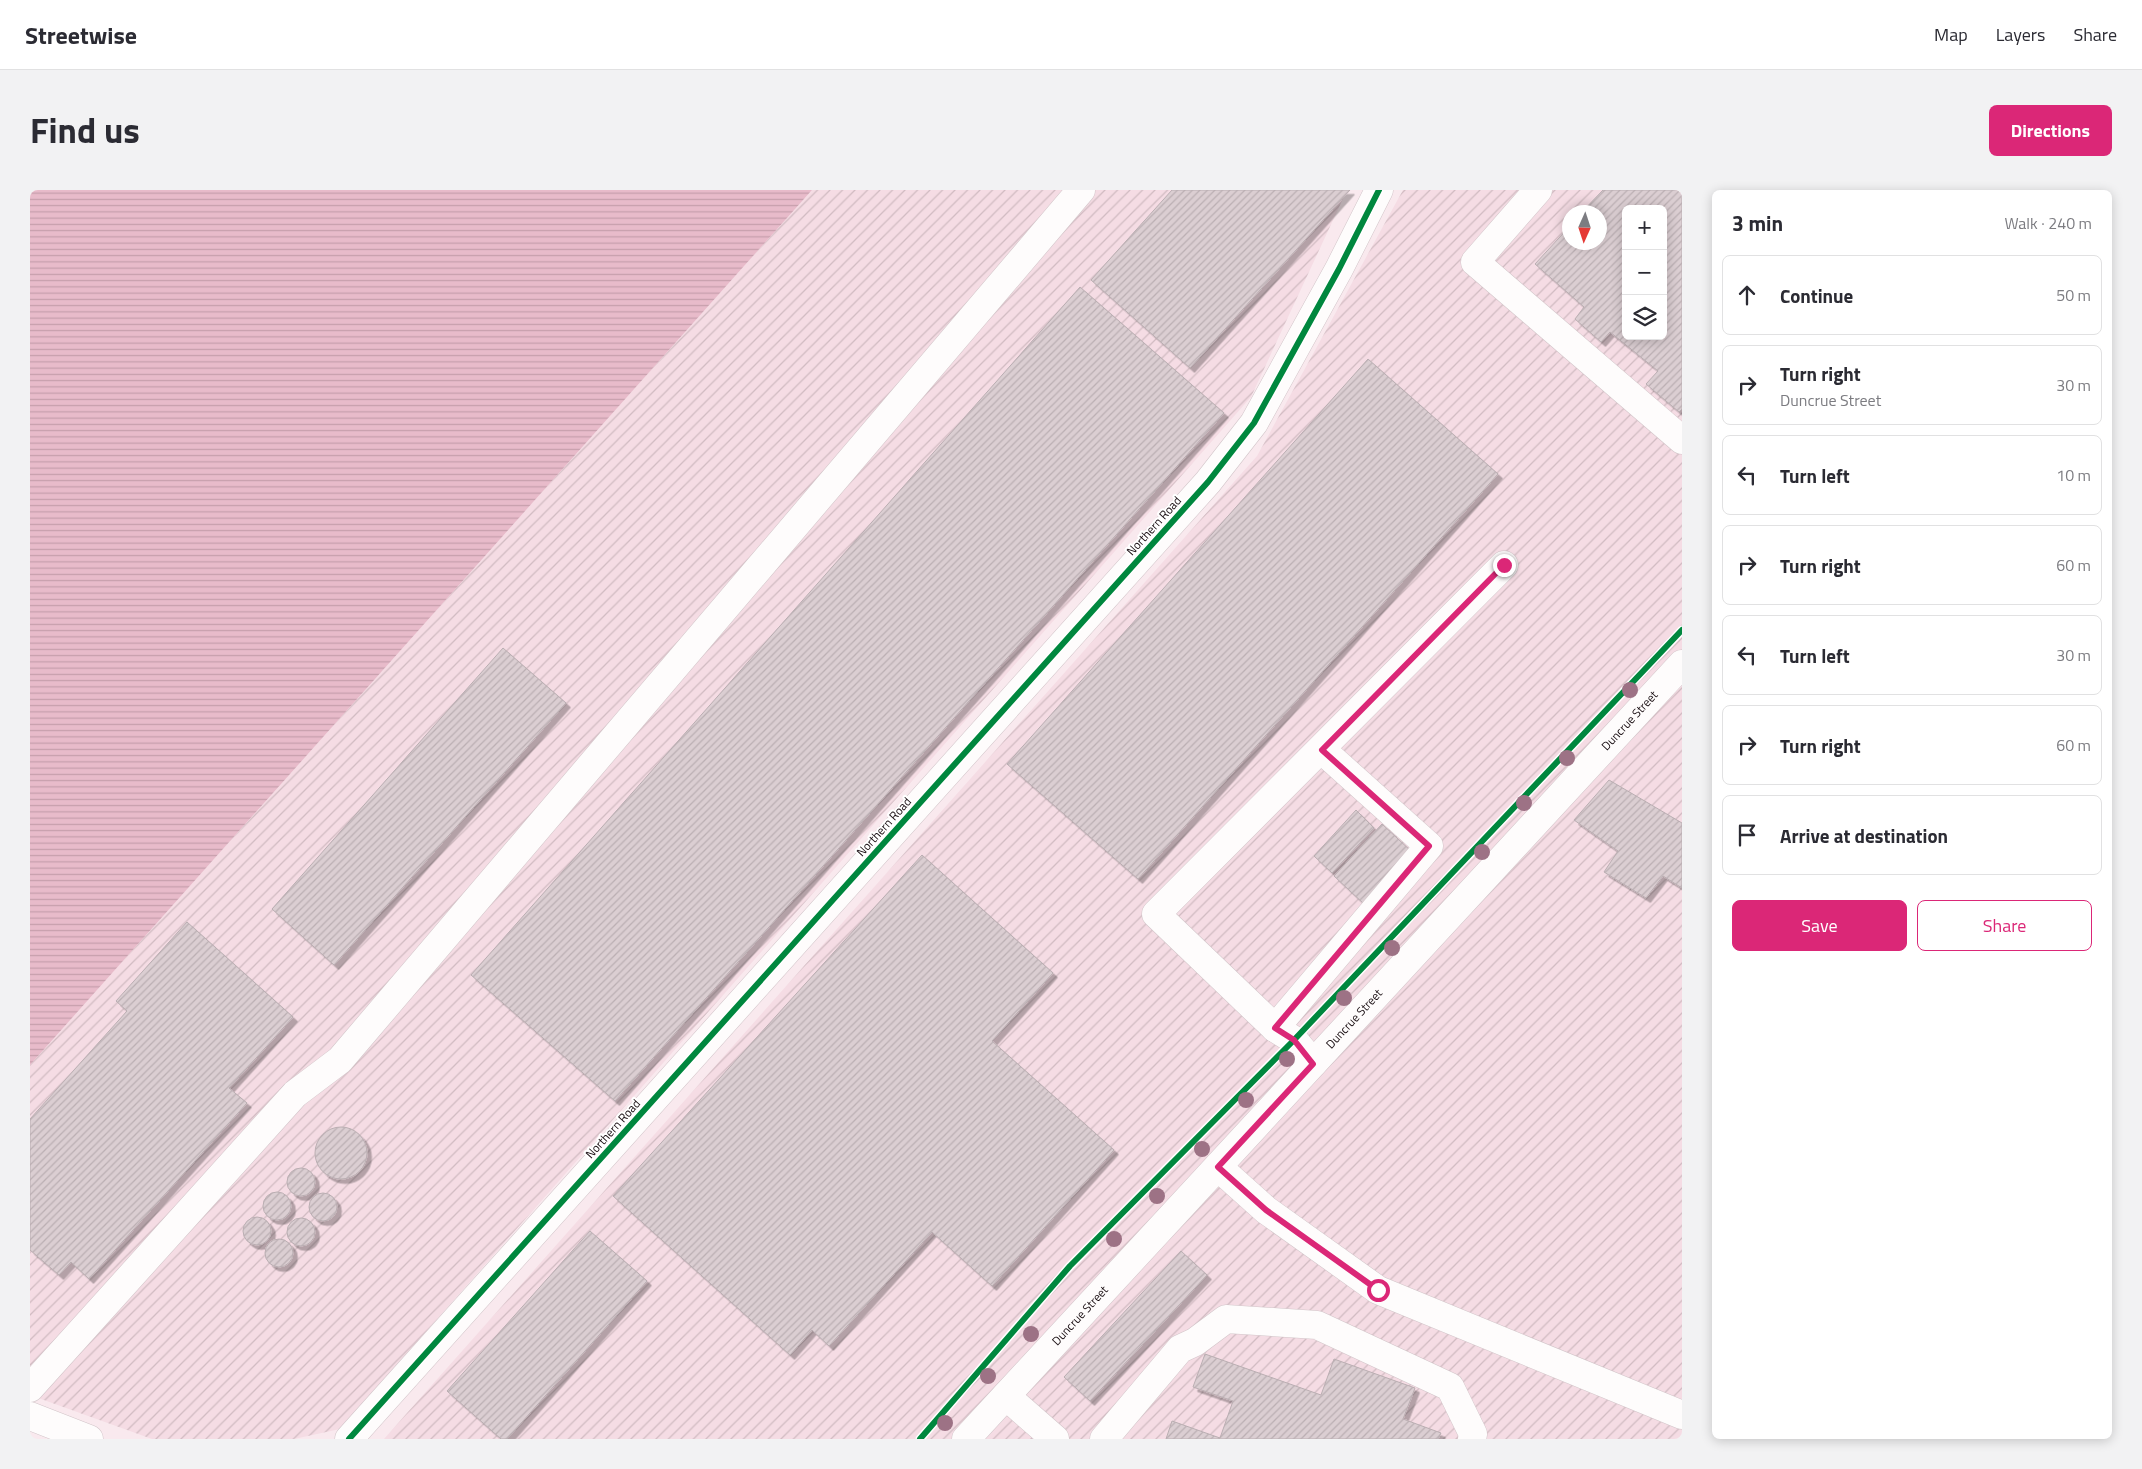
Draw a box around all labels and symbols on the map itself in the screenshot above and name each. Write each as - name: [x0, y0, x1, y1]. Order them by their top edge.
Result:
- north arrow: [1562, 205, 1607, 250]
- street label: Northern Road: [1122, 492, 1186, 560]
- route end: [1493, 554, 1516, 577]
- street label: Duncrue Street: [1597, 685, 1663, 755]
- street label: Northern Road: [852, 793, 916, 861]
- street label: Duncrue Street: [1321, 984, 1387, 1053]
- street label: Northern Road: [581, 1095, 645, 1163]
- route start: [1367, 1279, 1390, 1302]
- street label: Duncrue Street: [1047, 1280, 1113, 1350]

